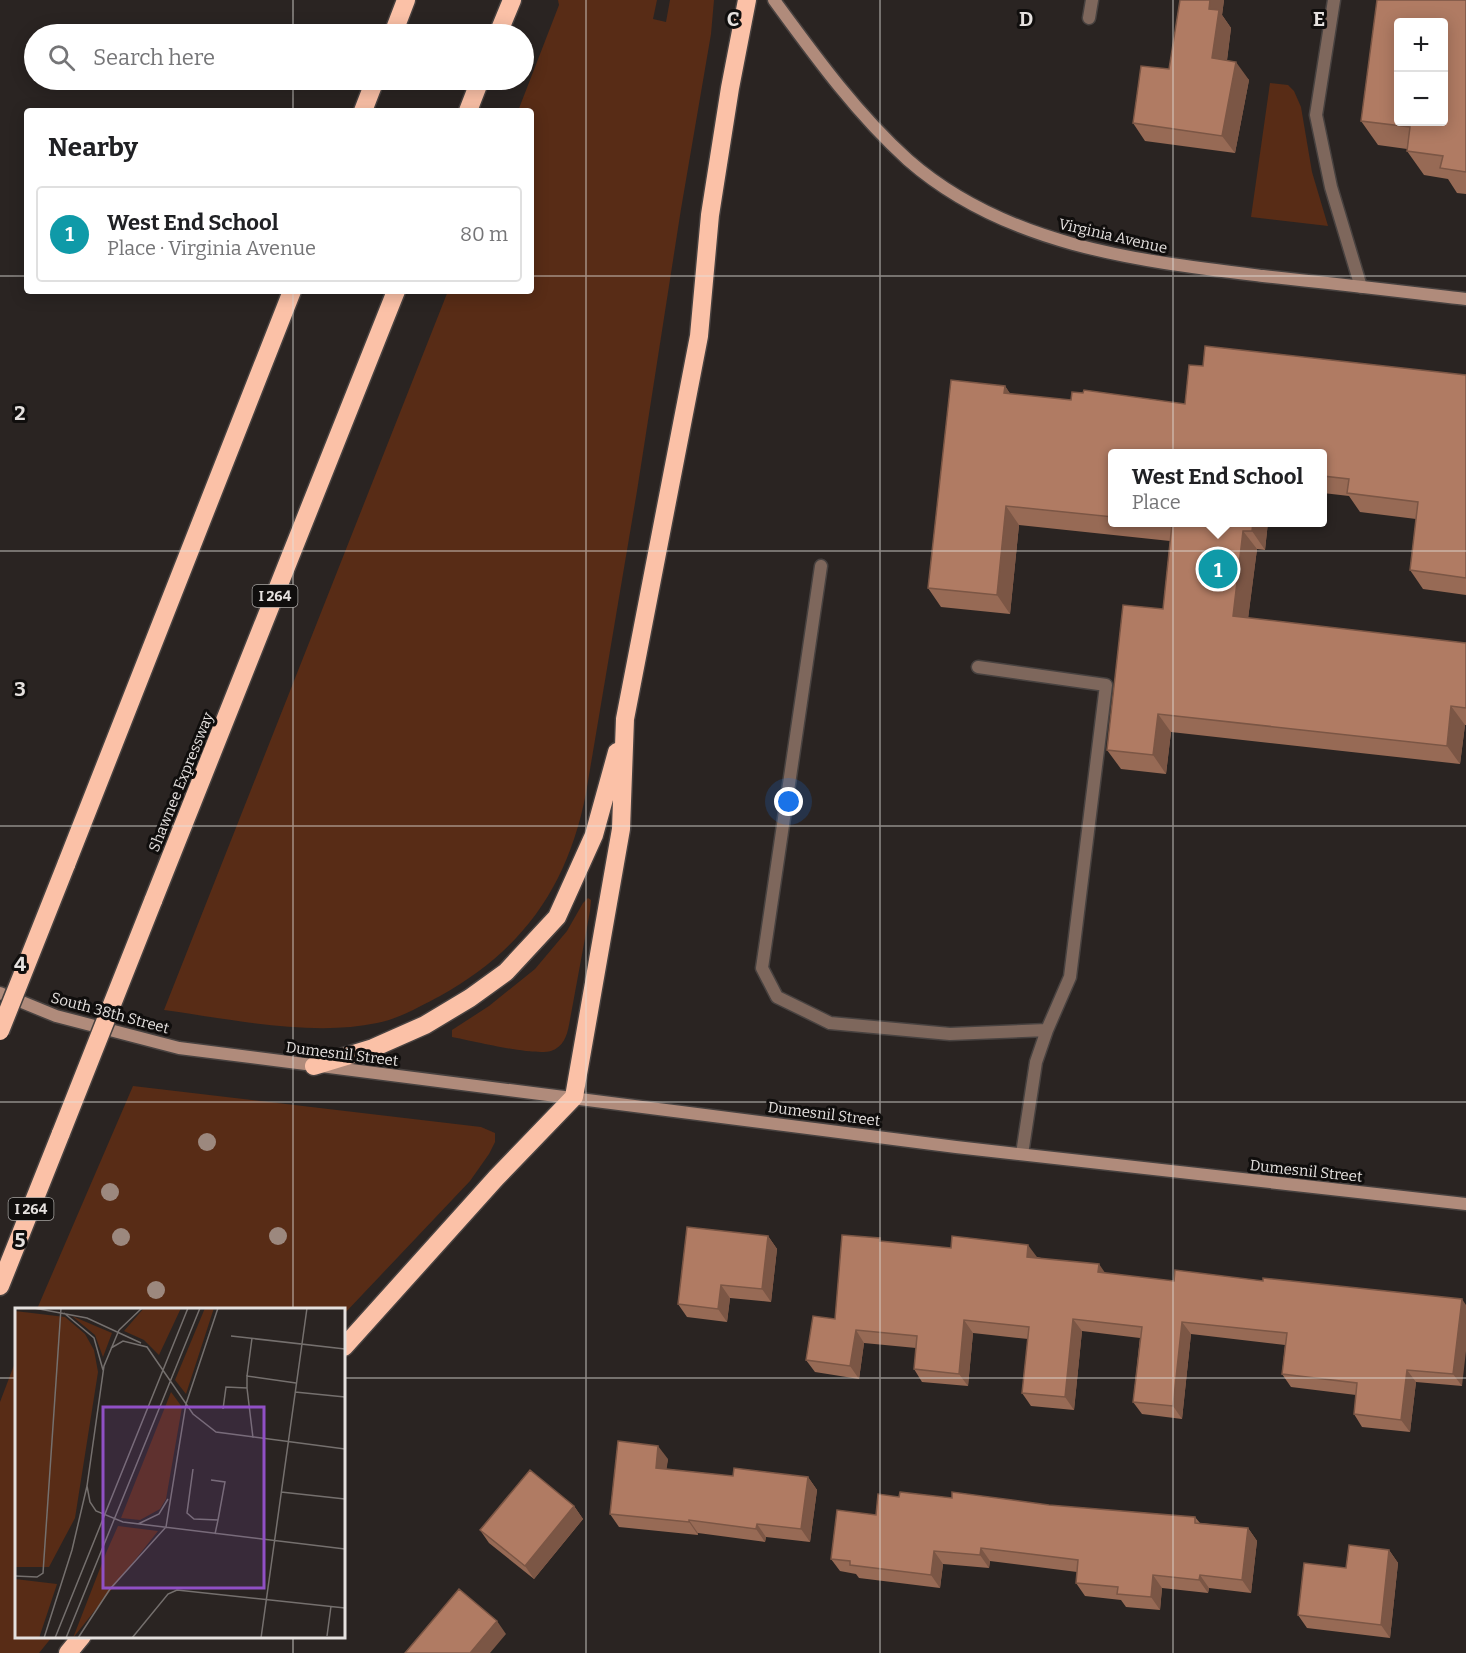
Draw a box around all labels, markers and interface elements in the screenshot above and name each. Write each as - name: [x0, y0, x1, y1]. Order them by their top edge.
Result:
- text: C: [727, 7, 739, 31]
- text: D: [1019, 7, 1033, 31]
- text: E: [1313, 7, 1325, 31]
- map controls: [1394, 18, 1448, 126]
- button: +: [1394, 18, 1448, 72]
- search box: [24, 24, 534, 90]
- icon: search: [45, 41, 78, 74]
- text: Search here: [93, 44, 215, 71]
- button: −: [1394, 72, 1448, 126]
- text: Nearby: [48, 132, 138, 163]
- text: West End School: [107, 209, 279, 236]
- street label: Virginia Avenue: [1057, 215, 1169, 257]
- text: 1: [65, 222, 74, 246]
- text: 80 m: [460, 222, 508, 246]
- text: Place · Virginia Avenue: [107, 236, 316, 260]
- text: 2: [14, 401, 26, 425]
- popup: [1108, 449, 1327, 527]
- text: West End School: [1132, 463, 1303, 490]
- text: Place: [1132, 490, 1181, 514]
- pin: 1: [1198, 546, 1238, 592]
- road number: I 264: [252, 585, 298, 607]
- text: 3: [14, 677, 26, 701]
- street label: Shawnee Expressway: [145, 710, 217, 854]
- your location: [774, 787, 803, 816]
- text: 4: [14, 952, 26, 976]
- street label: South 38th Street: [49, 989, 172, 1038]
- street label: Dumesnil Street: [285, 1038, 400, 1070]
- street label: Dumesnil Street: [767, 1098, 882, 1130]
- street label: Dumesnil Street: [1249, 1156, 1364, 1186]
- road number: I 264: [9, 1198, 54, 1220]
- text: 5: [15, 1228, 26, 1252]
- inset map: [15, 1308, 345, 1638]

